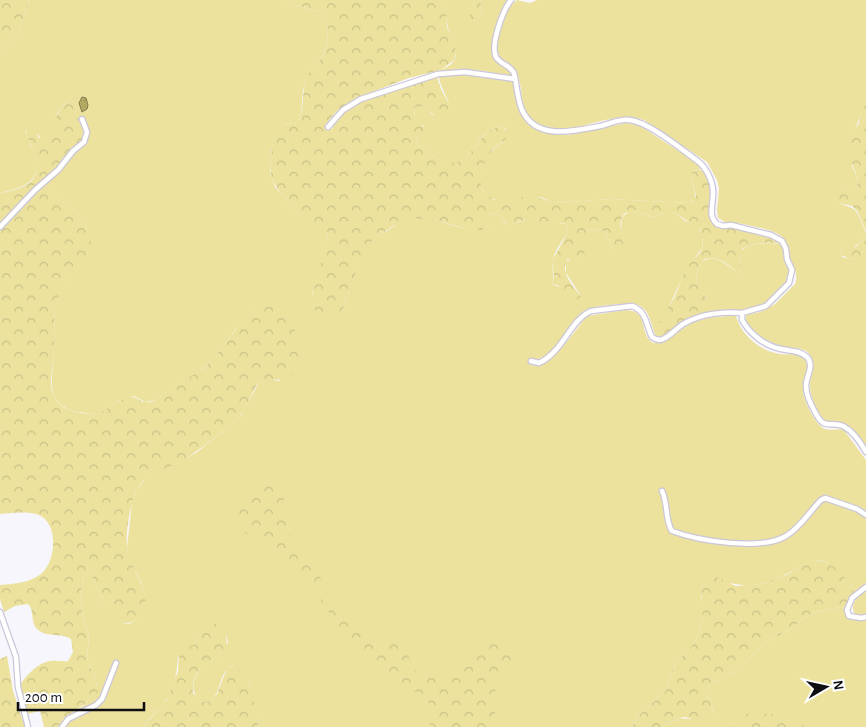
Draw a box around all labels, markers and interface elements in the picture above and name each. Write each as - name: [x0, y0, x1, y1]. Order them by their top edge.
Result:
- north arrow: [801, 662, 851, 712]
- text: N: [830, 679, 846, 691]
- scale bar: [18, 680, 144, 712]
- text: 200 m: [25, 690, 62, 705]

